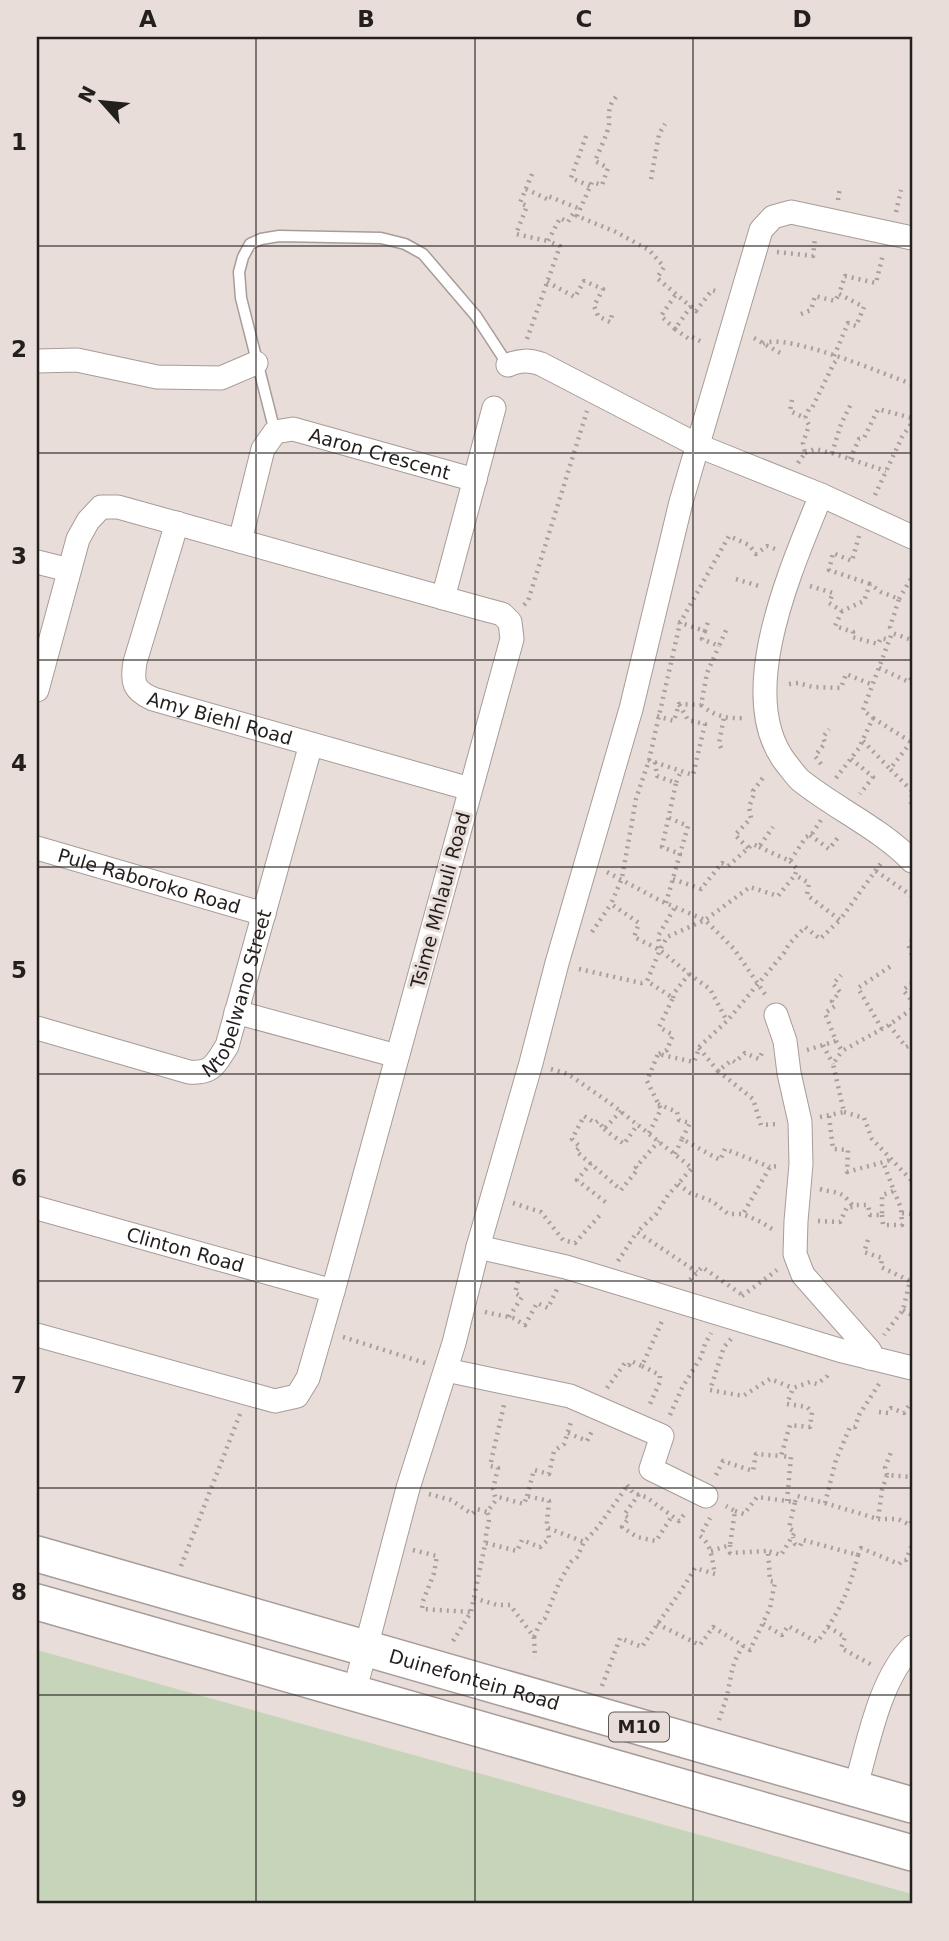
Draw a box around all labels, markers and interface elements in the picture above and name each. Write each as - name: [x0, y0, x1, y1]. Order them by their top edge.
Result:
- text: A: [139, 6, 157, 32]
- text: B: [357, 6, 375, 32]
- text: C: [576, 6, 592, 32]
- text: D: [792, 6, 812, 32]
- north arrow: [66, 66, 136, 136]
- text: N: [73, 82, 100, 106]
- text: 1: [11, 129, 27, 155]
- text: 2: [11, 336, 27, 362]
- street label: Aaron Crescent: [307, 423, 453, 484]
- text: 3: [11, 543, 27, 569]
- street label: Amy Biehl Road: [145, 687, 295, 749]
- text: 4: [11, 750, 27, 776]
- street label: Tsime Mhlauli Road: [406, 809, 474, 992]
- street label: Pule Raboroko Road: [55, 844, 243, 918]
- street label: Ntobelwano Street: [198, 907, 275, 1082]
- text: 5: [11, 957, 27, 983]
- text: 6: [11, 1165, 27, 1191]
- street label: Clinton Road: [124, 1223, 246, 1276]
- text: 7: [11, 1372, 27, 1398]
- text: 8: [11, 1579, 27, 1605]
- street label: Duinefontein Road: [387, 1645, 562, 1714]
- road number: M10: [609, 1712, 669, 1742]
- text: 9: [11, 1786, 27, 1812]

